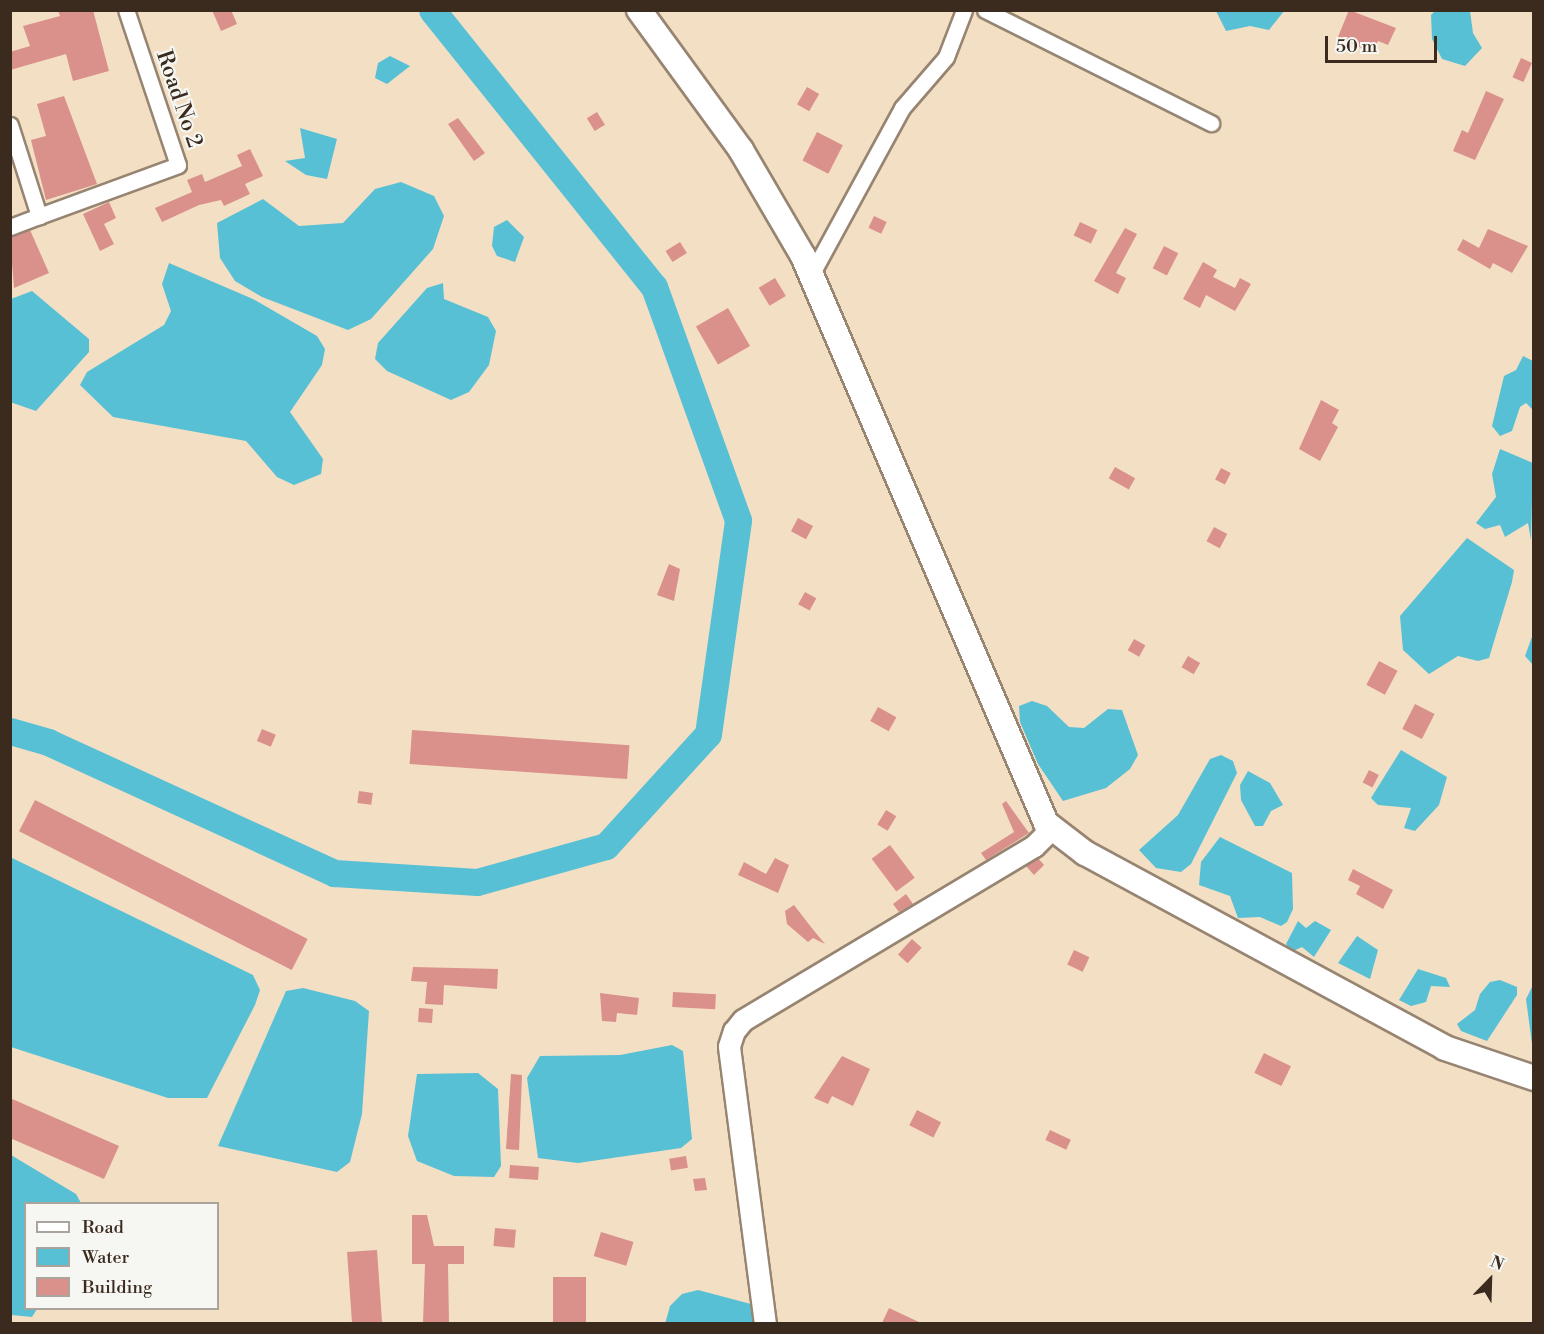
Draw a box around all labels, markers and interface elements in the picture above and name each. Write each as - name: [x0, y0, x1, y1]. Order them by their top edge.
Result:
- scale bar: [1328, 24, 1440, 62]
- text: 50 m: [1336, 35, 1377, 58]
- street label: Road No 2: [150, 47, 208, 151]
- legend: [24, 1202, 219, 1310]
- text: Road: [82, 1216, 124, 1239]
- text: Water: [82, 1246, 129, 1269]
- north arrow: [1460, 1250, 1520, 1310]
- text: N: [1487, 1252, 1507, 1275]
- text: Building: [82, 1276, 152, 1299]

